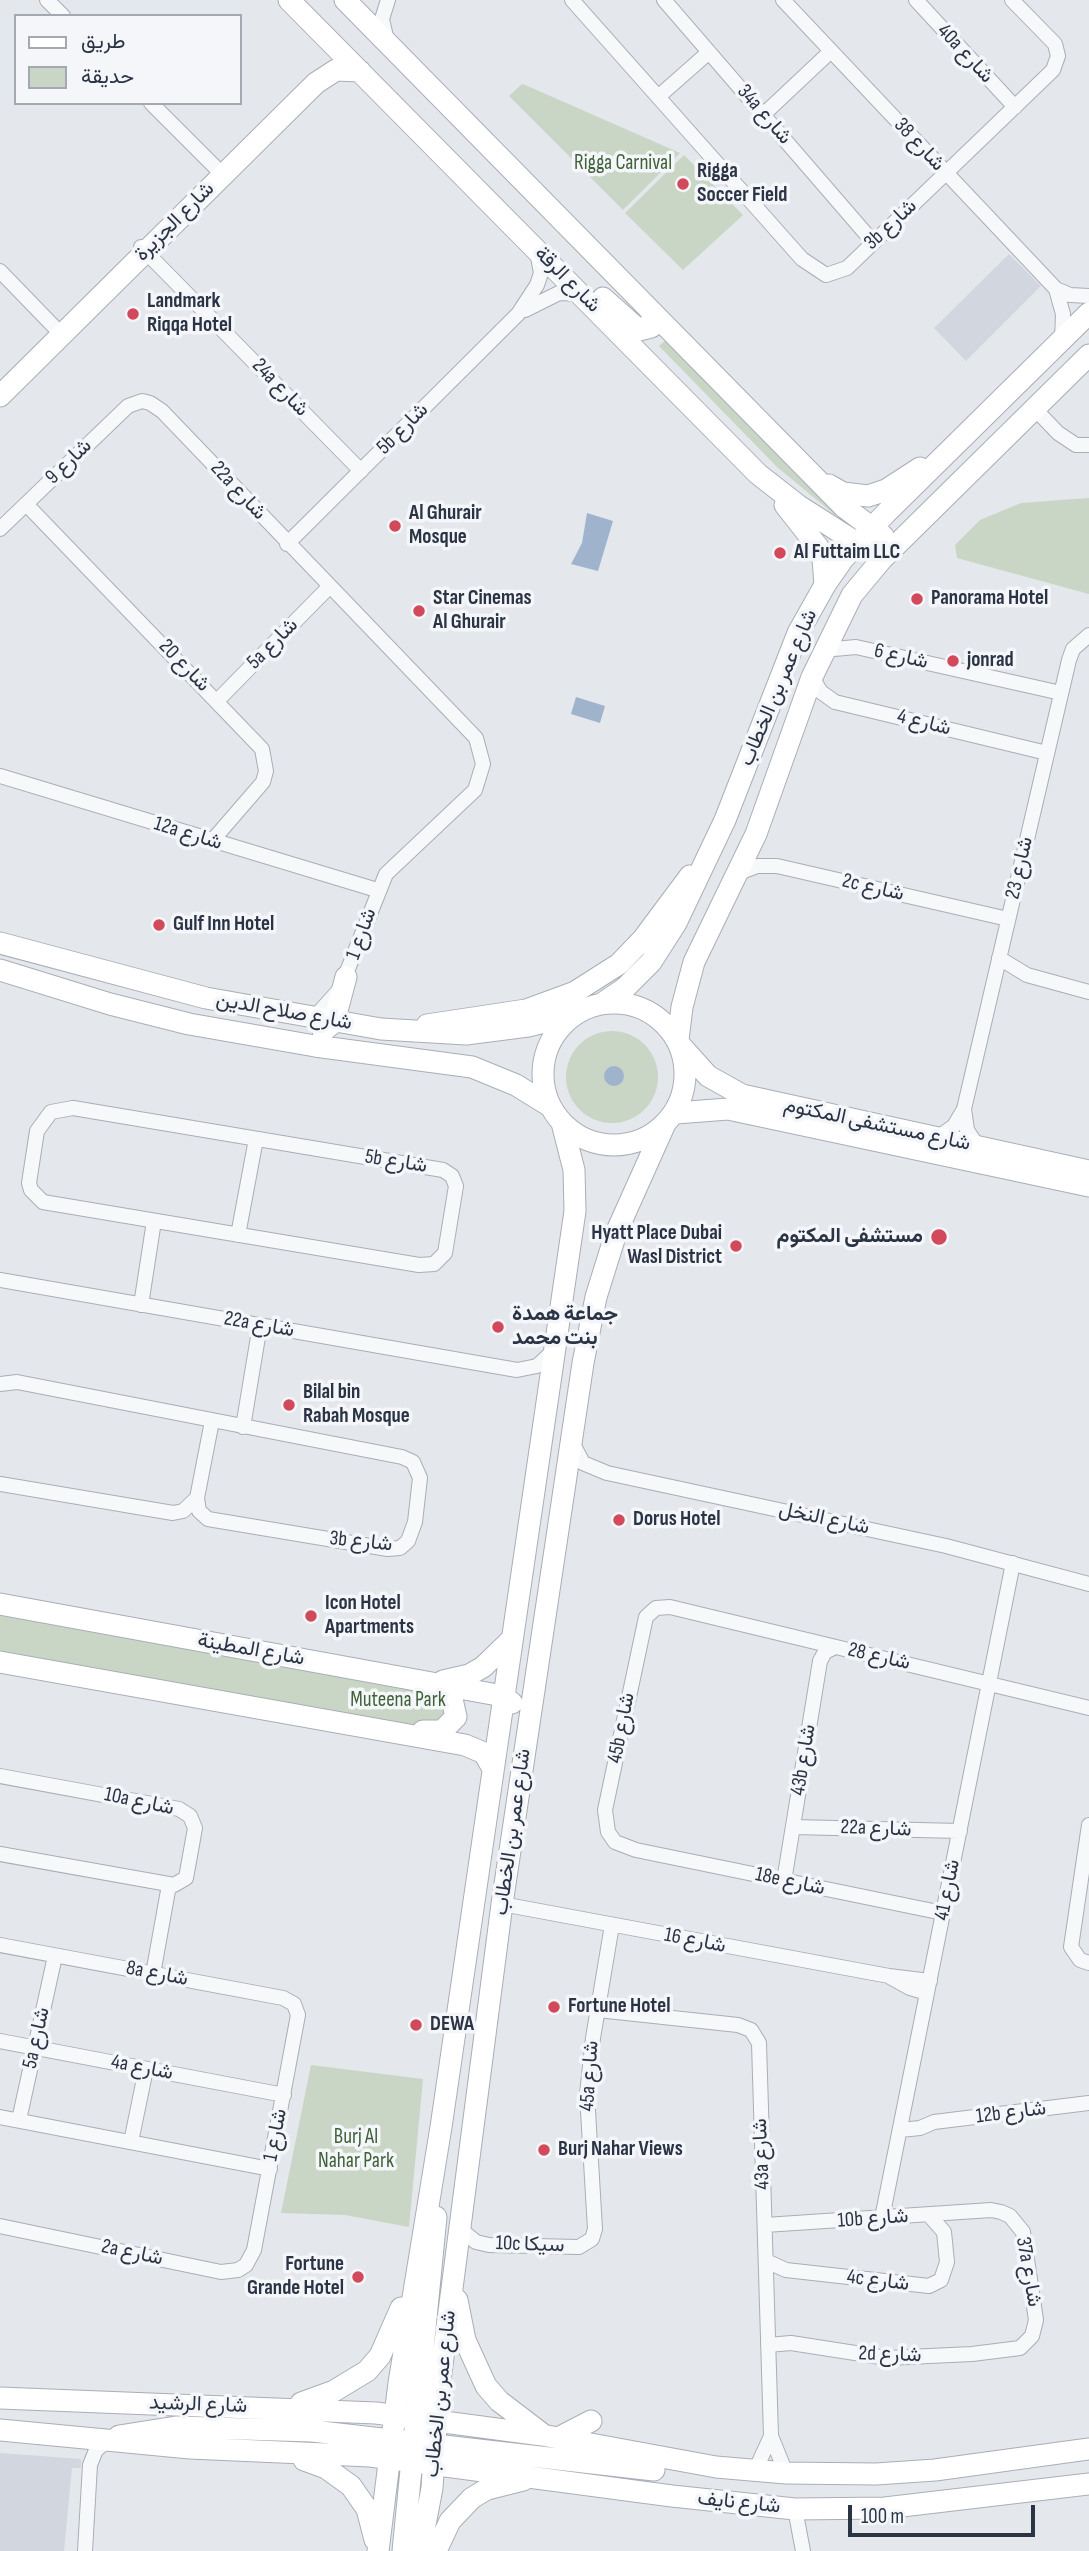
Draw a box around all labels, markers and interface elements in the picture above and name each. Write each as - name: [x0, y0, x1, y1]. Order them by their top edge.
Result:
- legend: [14, 14, 242, 105]
- street label: 40a شارع: [931, 19, 999, 89]
- text: طريق: [81, 29, 126, 54]
- text: حديقة: [81, 64, 134, 89]
- street label: 34a شارع: [731, 80, 797, 150]
- street label: شارع 38: [888, 113, 950, 177]
- park label: Rigga Carnival: [574, 151, 672, 177]
- place label: Rigga Soccer Field: [697, 159, 787, 209]
- marker: Rigga Soccer Field: [675, 176, 691, 192]
- street label: شارع الجزيرة: [130, 177, 220, 267]
- street label: 3b شارع: [859, 194, 923, 256]
- street label: شارع الرقة: [529, 242, 605, 318]
- place label: Landmark Riqqa Hotel: [147, 289, 232, 339]
- marker: Landmark Riqqa Hotel: [125, 306, 141, 322]
- street label: 24a شارع: [246, 354, 314, 422]
- street label: 5b شارع: [372, 398, 434, 460]
- street label: شارع 9: [41, 434, 97, 490]
- street label: 22a شارع: [205, 456, 271, 526]
- place label: Al Ghurair Mosque: [409, 501, 482, 551]
- marker: Al Ghurair Mosque: [387, 518, 403, 534]
- place label: Al Futtaim LLC: [794, 540, 900, 566]
- marker: Al Futtaim LLC: [772, 545, 788, 561]
- place label: Star Cinemas Al Ghurair: [433, 586, 532, 636]
- place label: Panorama Hotel: [931, 586, 1048, 612]
- marker: Panorama Hotel: [909, 591, 925, 607]
- marker: Star Cinemas Al Ghurair: [411, 603, 427, 619]
- street label: شارع عمر بن الخطاب: [735, 606, 823, 770]
- street label: 5a شارع: [242, 613, 304, 675]
- street label: شارع 20: [153, 634, 215, 698]
- street label: شارع 6: [871, 639, 931, 675]
- place label: jonrad: [967, 648, 1014, 674]
- marker: jonrad: [945, 653, 961, 669]
- street label: شارع 4: [895, 704, 953, 742]
- street label: 12a شارع: [151, 812, 225, 856]
- street label: شارع 23: [1001, 834, 1039, 902]
- street label: 2c شارع: [840, 869, 906, 907]
- street label: شارع 1: [341, 905, 383, 963]
- place label: Gulf Inn Hotel: [173, 912, 274, 938]
- marker: Gulf Inn Hotel: [151, 917, 167, 933]
- street label: شارع صلاح الدين: [214, 988, 354, 1036]
- street label: شارع مستشفى المكتوم: [781, 1093, 973, 1157]
- street label: 5b شارع: [363, 1145, 429, 1179]
- place label: Hyatt Place Dubai Wasl District: [591, 1221, 722, 1271]
- place label: مستشفى المكتوم: [777, 1224, 923, 1250]
- marker: مستشفى المكتوم: [929, 1227, 949, 1247]
- marker: Hyatt Place Dubai Wasl District: [728, 1238, 744, 1254]
- place label: جماعة همدة بنت محمد: [512, 1302, 618, 1352]
- street label: 22a شارع: [222, 1306, 296, 1344]
- marker: جماعة همدة بنت محمد: [490, 1319, 506, 1335]
- place label: Bilal bin Rabah Mosque: [303, 1380, 410, 1430]
- marker: Bilal bin Rabah Mosque: [281, 1397, 297, 1413]
- street label: شارع النخل: [776, 1497, 872, 1541]
- place label: Dorus Hotel: [633, 1507, 720, 1533]
- marker: Dorus Hotel: [611, 1512, 627, 1528]
- street label: 3b شارع: [328, 1526, 394, 1558]
- place label: Icon Hotel Apartments: [325, 1591, 414, 1641]
- marker: Icon Hotel Apartments: [303, 1608, 319, 1624]
- street label: شارع المطينة: [195, 1628, 307, 1672]
- street label: شارع 28: [845, 1638, 913, 1676]
- park label: Muteena Park: [350, 1688, 446, 1714]
- street label: 45b شارع: [603, 1690, 641, 1766]
- street label: 43b شارع: [786, 1722, 822, 1798]
- street label: شارع عمر بن الخطاب: [489, 1747, 537, 1917]
- street label: 10a شارع: [102, 1782, 176, 1822]
- street label: 22a شارع: [840, 1815, 912, 1843]
- street label: شارع 41: [930, 1857, 966, 1923]
- street label: 18e شارع: [753, 1862, 827, 1902]
- street label: شارع 16: [662, 1923, 728, 1959]
- street label: 8a شارع: [124, 1956, 190, 1992]
- place label: Fortune Hotel: [568, 1994, 670, 2020]
- marker: Fortune Hotel: [546, 1999, 562, 2015]
- street label: 5a شارع: [18, 2005, 56, 2071]
- place label: DEWA: [430, 2012, 474, 2038]
- marker: DEWA: [408, 2017, 424, 2033]
- street label: 45a شارع: [575, 2040, 605, 2112]
- street label: 4a شارع: [109, 2050, 175, 2086]
- street label: 12b شارع: [974, 2096, 1048, 2130]
- street label: شارع 1: [259, 2107, 293, 2163]
- street label: 43a شارع: [748, 2118, 776, 2190]
- park label: Burj Al Nahar Park: [318, 2125, 394, 2175]
- place label: Burj Nahar Views: [558, 2137, 683, 2163]
- marker: Burj Nahar Views: [536, 2142, 552, 2158]
- street label: 10b شارع: [837, 2204, 909, 2234]
- street label: 10c سيكا: [495, 2231, 565, 2259]
- street label: 2a شارع: [99, 2234, 165, 2272]
- street label: 37a شارع: [1009, 2235, 1047, 2309]
- place label: Fortune Grande Hotel: [247, 2252, 344, 2302]
- street label: 4c شارع: [845, 2265, 911, 2297]
- marker: Fortune Grande Hotel: [350, 2269, 366, 2285]
- street label: شارع عمر بن الخطاب: [420, 2309, 462, 2479]
- street label: 2d شارع: [858, 2341, 922, 2369]
- street label: شارع الرشيد: [148, 2391, 248, 2419]
- street label: شارع نايف: [696, 2486, 782, 2520]
- scale bar: [851, 2492, 1038, 2536]
- text: 100 m: [861, 2504, 904, 2529]

